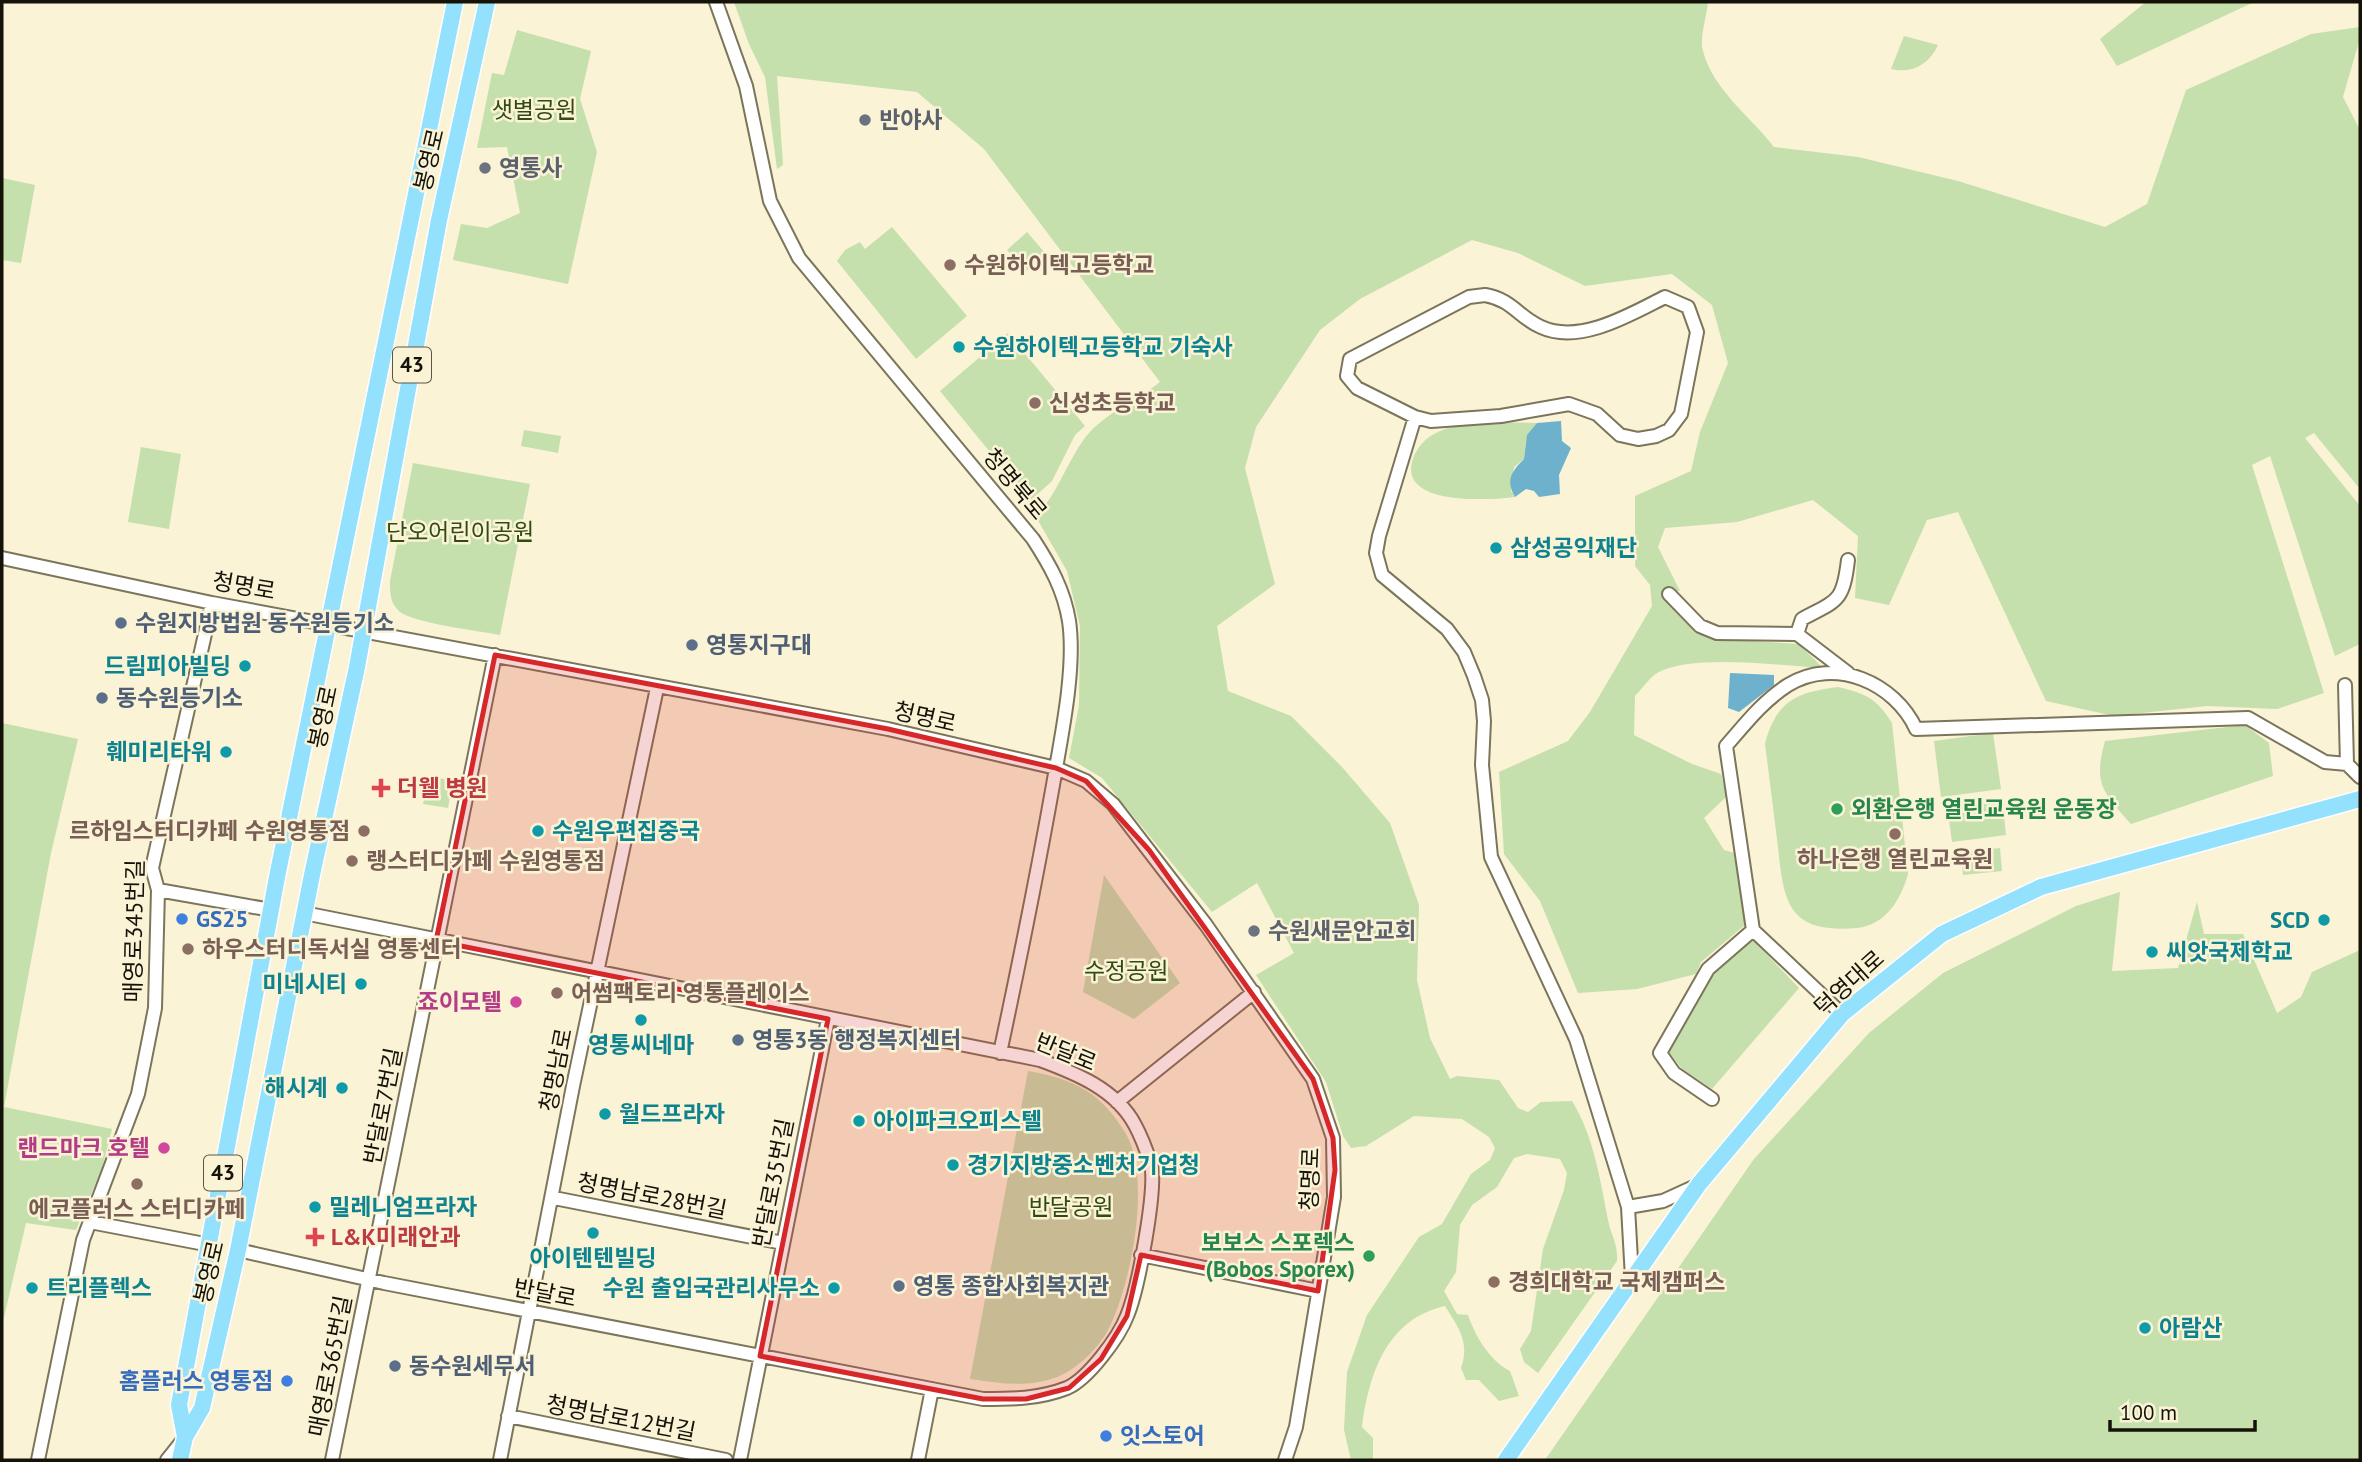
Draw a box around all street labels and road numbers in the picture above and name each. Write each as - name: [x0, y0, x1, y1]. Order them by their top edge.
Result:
- street label: 봉영로: [407, 126, 450, 194]
- road number: 43: [393, 348, 431, 382]
- street label: 청명북로: [977, 442, 1054, 525]
- street label: 청명로: [210, 566, 278, 605]
- street label: 봉영로: [302, 683, 343, 751]
- street label: 청명로: [891, 695, 959, 738]
- street label: 매영로345번길: [118, 859, 149, 1003]
- street label: 덕영대로: [1808, 944, 1890, 1022]
- street label: 청명남로: [533, 1026, 578, 1114]
- street label: 반달로: [1031, 1026, 1101, 1077]
- street label: 반달로7번길: [357, 1045, 408, 1167]
- street label: 반달로35번길: [746, 1116, 799, 1250]
- street label: 청명로: [1294, 1147, 1325, 1211]
- road number: 43: [204, 1156, 242, 1190]
- street label: 청명남로28번길: [575, 1167, 729, 1224]
- street label: 봉영로: [187, 1238, 230, 1306]
- street label: 반달로: [511, 1272, 579, 1313]
- street label: 매영로365번길: [302, 1293, 357, 1439]
- street label: 청명남로12번길: [544, 1389, 698, 1446]

